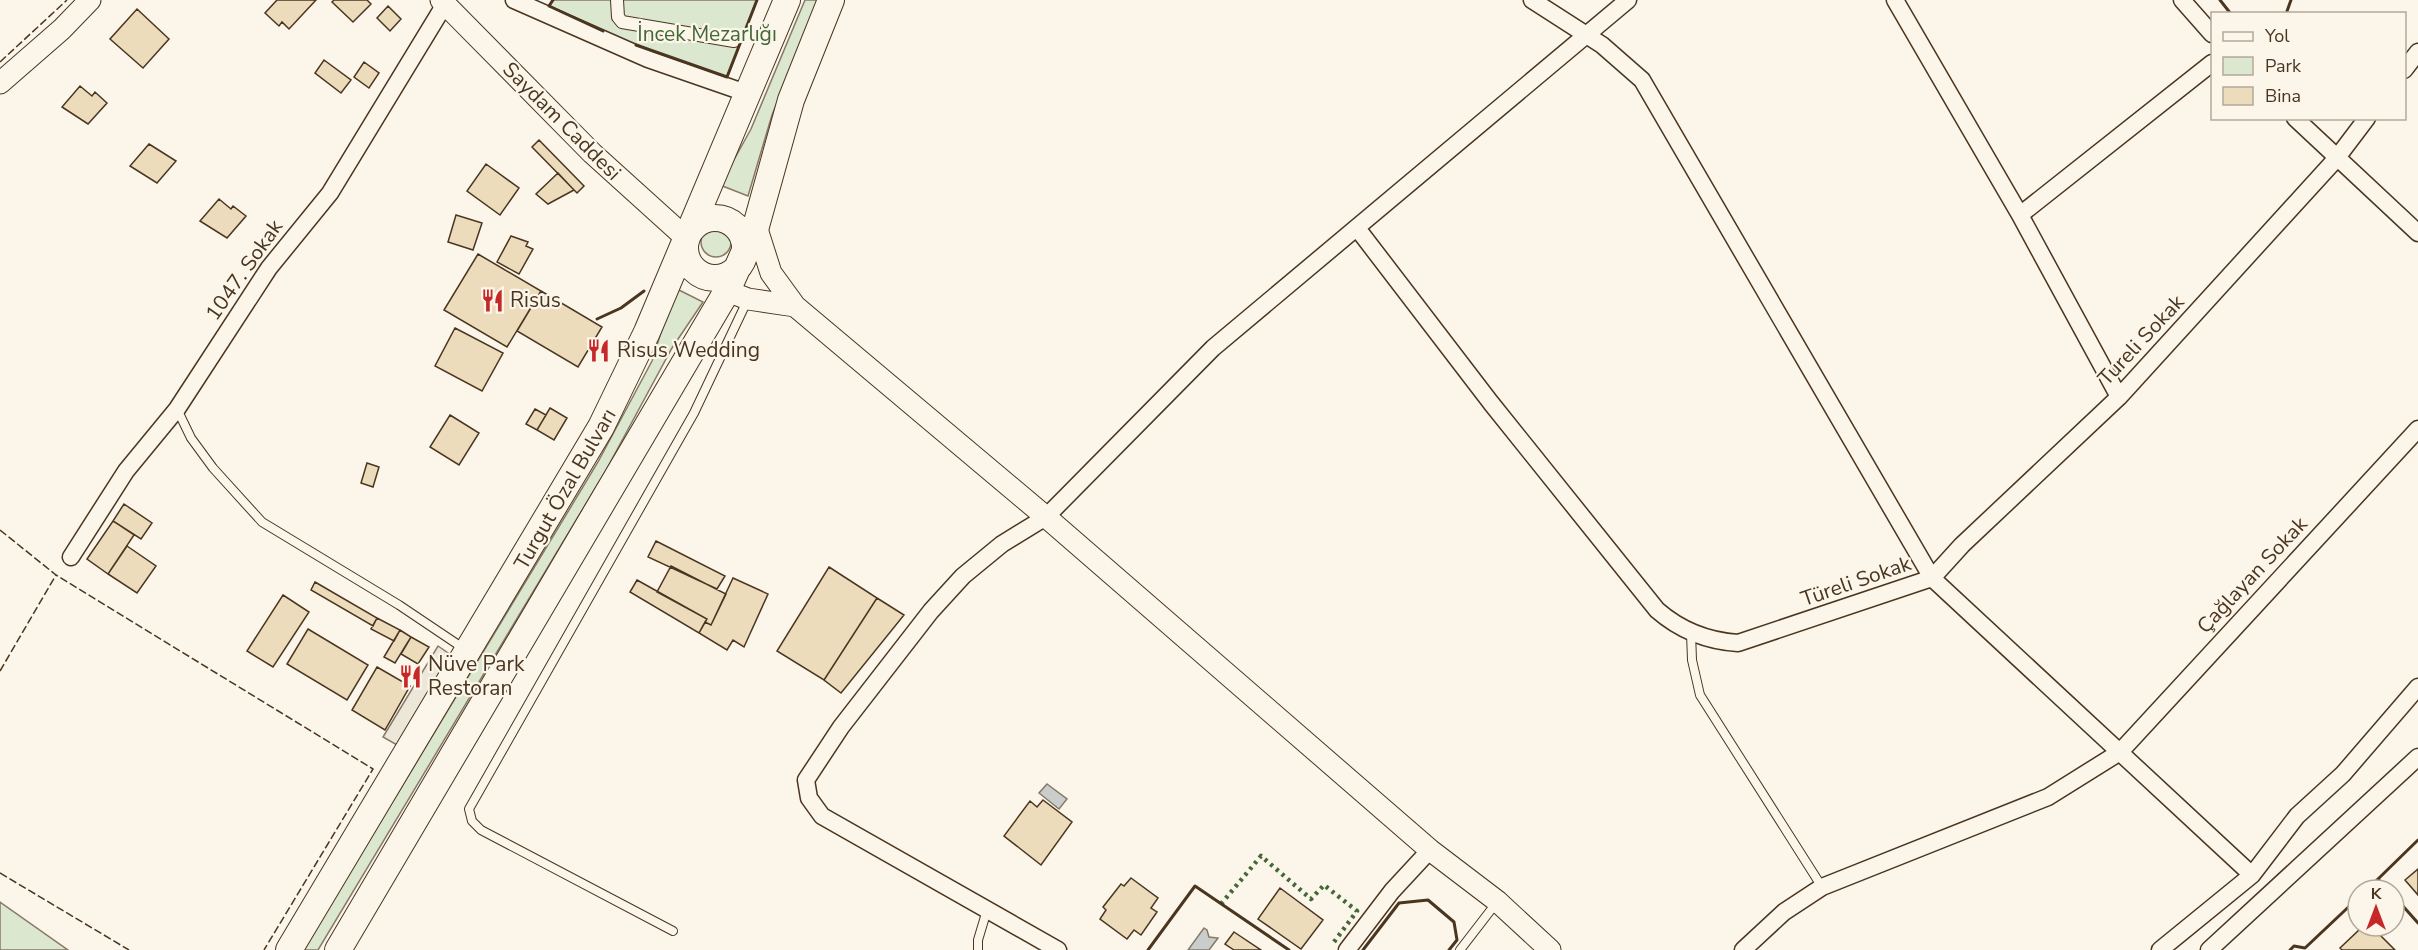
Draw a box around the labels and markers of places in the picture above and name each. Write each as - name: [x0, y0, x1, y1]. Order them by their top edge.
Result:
- place label: Risus: [510, 286, 561, 314]
- restaurant icon: Risus: [479, 287, 505, 313]
- place label: Risus Wedding: [617, 336, 760, 364]
- restaurant icon: Risus Wedding: [586, 337, 612, 363]
- place label: Nüve Park Restoran: [428, 650, 525, 702]
- restaurant icon: Nüve Park Restoran: [397, 663, 423, 689]

